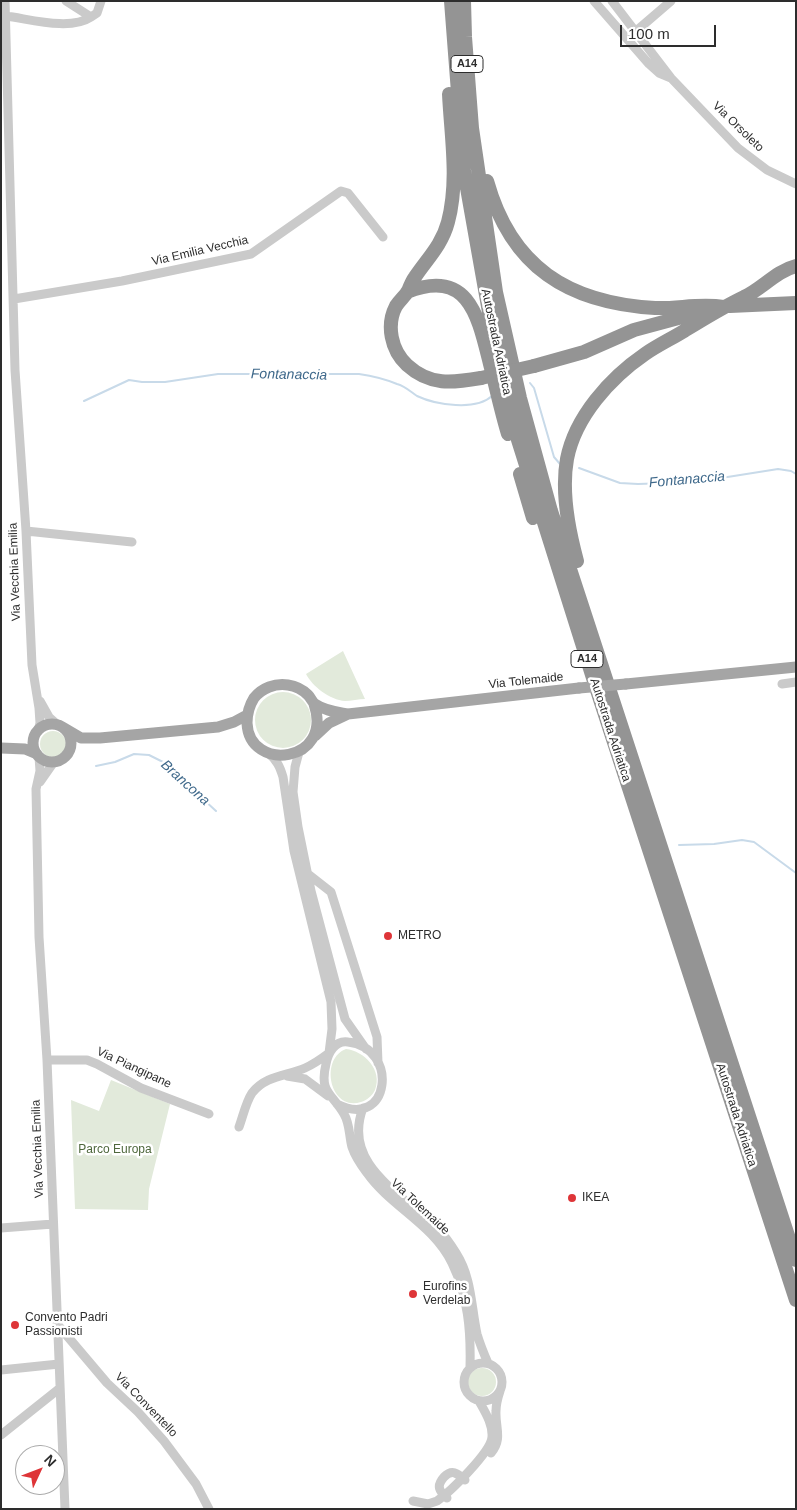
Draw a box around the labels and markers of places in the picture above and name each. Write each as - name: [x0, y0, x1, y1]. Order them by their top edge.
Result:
- place label: METRO: [398, 929, 441, 943]
- marker: METRO: [382, 930, 394, 942]
- place label: IKEA: [582, 1191, 609, 1205]
- marker: IKEA: [566, 1192, 578, 1204]
- place label: Eurofins Verdelab: [423, 1280, 470, 1308]
- marker: Eurofins Verdelab: [407, 1288, 419, 1300]
- place label: Convento Padri Passionisti: [25, 1311, 108, 1339]
- marker: Convento Padri Passionisti: [9, 1319, 21, 1331]

